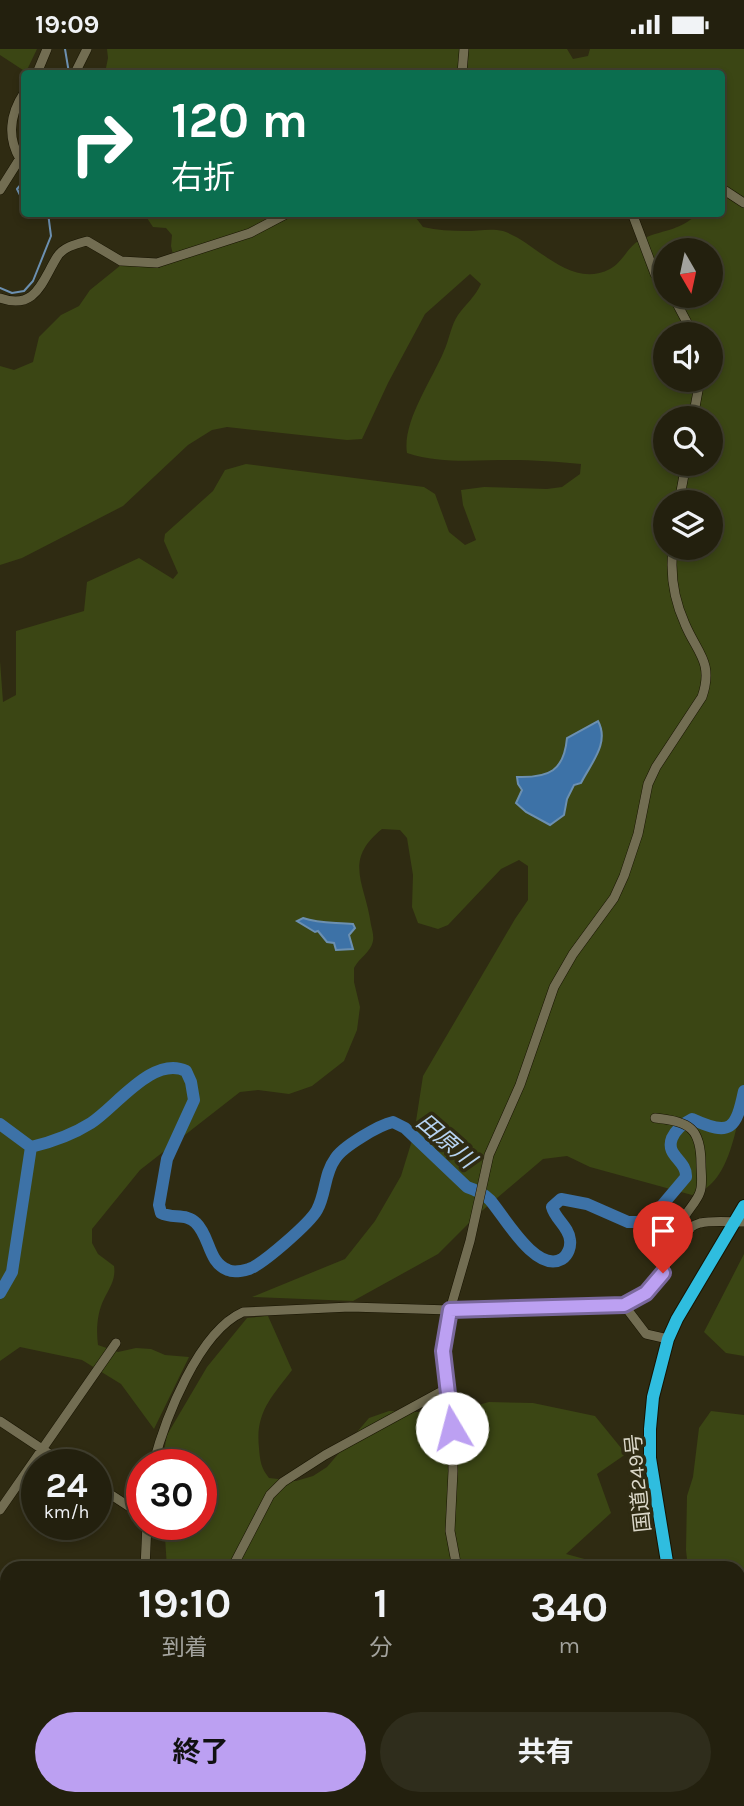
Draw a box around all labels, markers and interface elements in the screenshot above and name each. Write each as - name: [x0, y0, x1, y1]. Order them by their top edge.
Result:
- text: 19:09: [35, 9, 99, 40]
- text: 120 m: [171, 92, 308, 149]
- icon: right: [56, 98, 147, 189]
- text: 右折: [171, 159, 235, 196]
- north arrow: [653, 238, 723, 308]
- map controls: [653, 238, 723, 560]
- button: sound: [653, 322, 723, 392]
- button: search: [653, 406, 723, 476]
- button: layers: [653, 490, 723, 560]
- water label: 田原川: [411, 1108, 483, 1176]
- pin: [633, 1201, 693, 1273]
- icon: arrive: [644, 1212, 682, 1250]
- position arrow: [415, 1391, 489, 1465]
- street label: 国道249号: [621, 1432, 655, 1534]
- speed limit sign: 30: [126, 1449, 217, 1540]
- text: 24: [46, 1465, 88, 1506]
- text: km/h: [44, 1501, 89, 1523]
- text: 19:10: [138, 1578, 231, 1628]
- text: 1: [373, 1578, 388, 1628]
- text: 340: [530, 1582, 608, 1632]
- text: m: [558, 1632, 580, 1659]
- text: 到着: [162, 1634, 208, 1661]
- text: 分: [369, 1634, 392, 1661]
- button: 終了: [35, 1712, 366, 1792]
- button: 共有: [380, 1712, 711, 1792]

